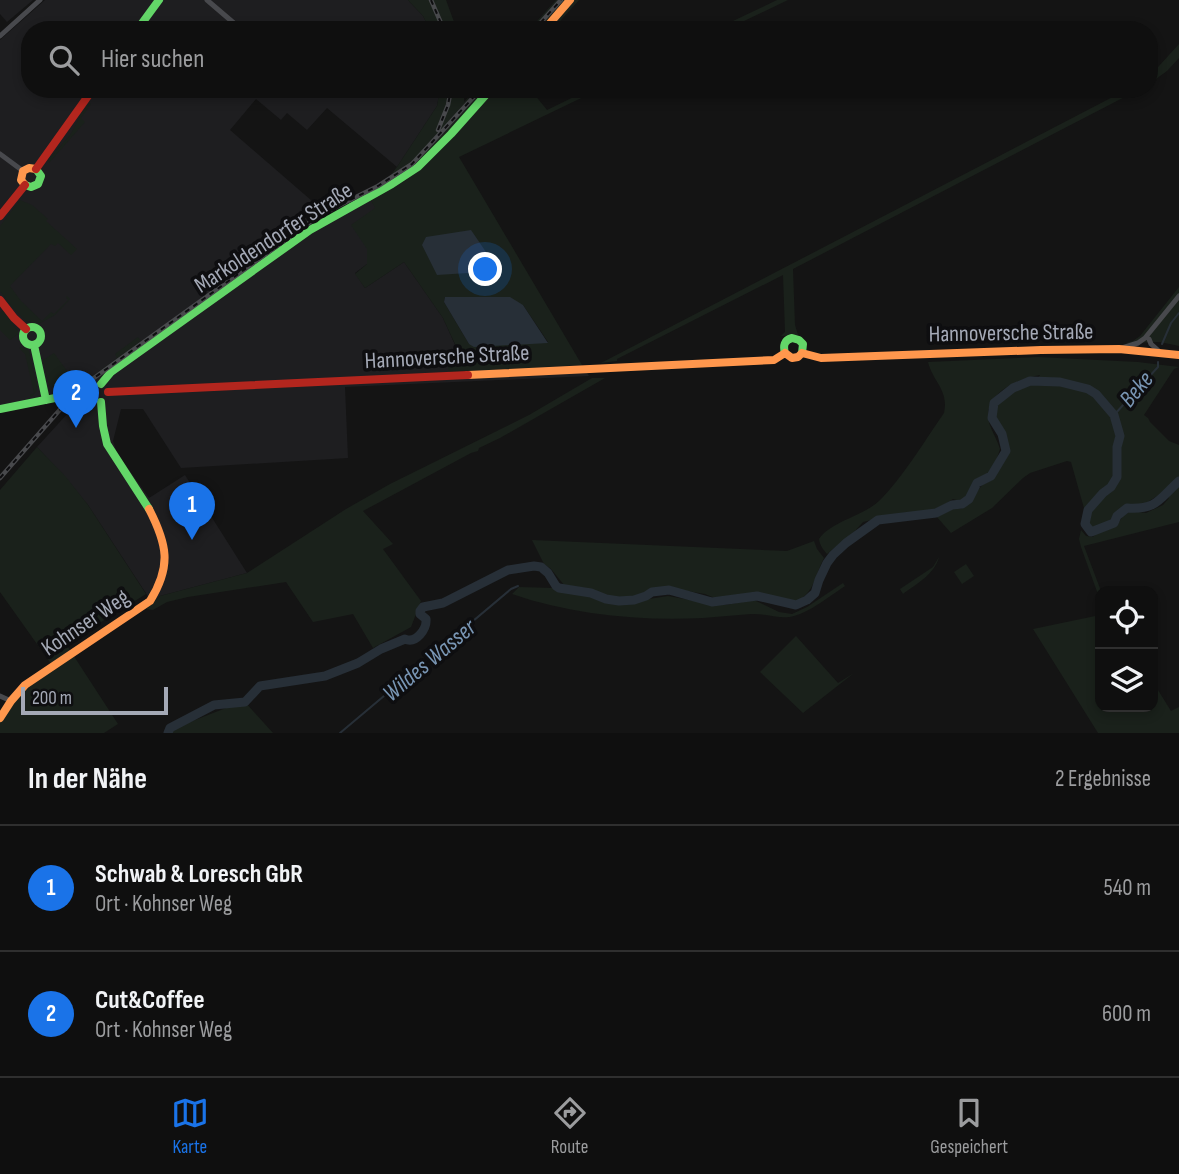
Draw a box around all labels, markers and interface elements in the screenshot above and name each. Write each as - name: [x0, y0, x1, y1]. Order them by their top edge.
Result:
- search box: [21, 21, 1158, 98]
- icon: search: [45, 41, 83, 79]
- text: Hier suchen: [101, 44, 204, 75]
- street label: Markoldendorfer Straße: [189, 176, 358, 299]
- your location: [468, 252, 502, 286]
- street label: Hannoversche Straße: [928, 318, 1094, 348]
- street label: Hannoversche Straße: [364, 339, 530, 375]
- water label: Beke: [1113, 366, 1160, 413]
- pin: 2: [53, 370, 99, 428]
- pin: 1: [169, 482, 215, 540]
- street label: Kohnser Weg: [36, 583, 135, 662]
- map controls: [1095, 586, 1158, 712]
- button: locate: [1095, 586, 1158, 649]
- water label: Wildes Wasser: [377, 612, 483, 708]
- button: layers: [1095, 649, 1158, 712]
- scale bar: [21, 684, 168, 716]
- text: 200 m: [32, 687, 72, 710]
- text: In der Nähe: [28, 761, 147, 797]
- text: 2 Ergebnisse: [1055, 765, 1151, 793]
- text: Schwab & Loresch GbR: [95, 859, 303, 890]
- text: 1: [46, 874, 56, 902]
- text: 540 m: [1103, 874, 1151, 902]
- text: Ort · Kohnser Weg: [95, 890, 232, 918]
- text: Cut&Coffee: [95, 985, 205, 1016]
- text: 2: [46, 1000, 56, 1028]
- text: 600 m: [1102, 1000, 1151, 1028]
- text: Ort · Kohnser Weg: [95, 1016, 232, 1044]
- tab: Karte: [171, 1094, 209, 1159]
- tab: Route: [551, 1094, 589, 1159]
- tab: Gespeichert: [930, 1094, 1008, 1159]

